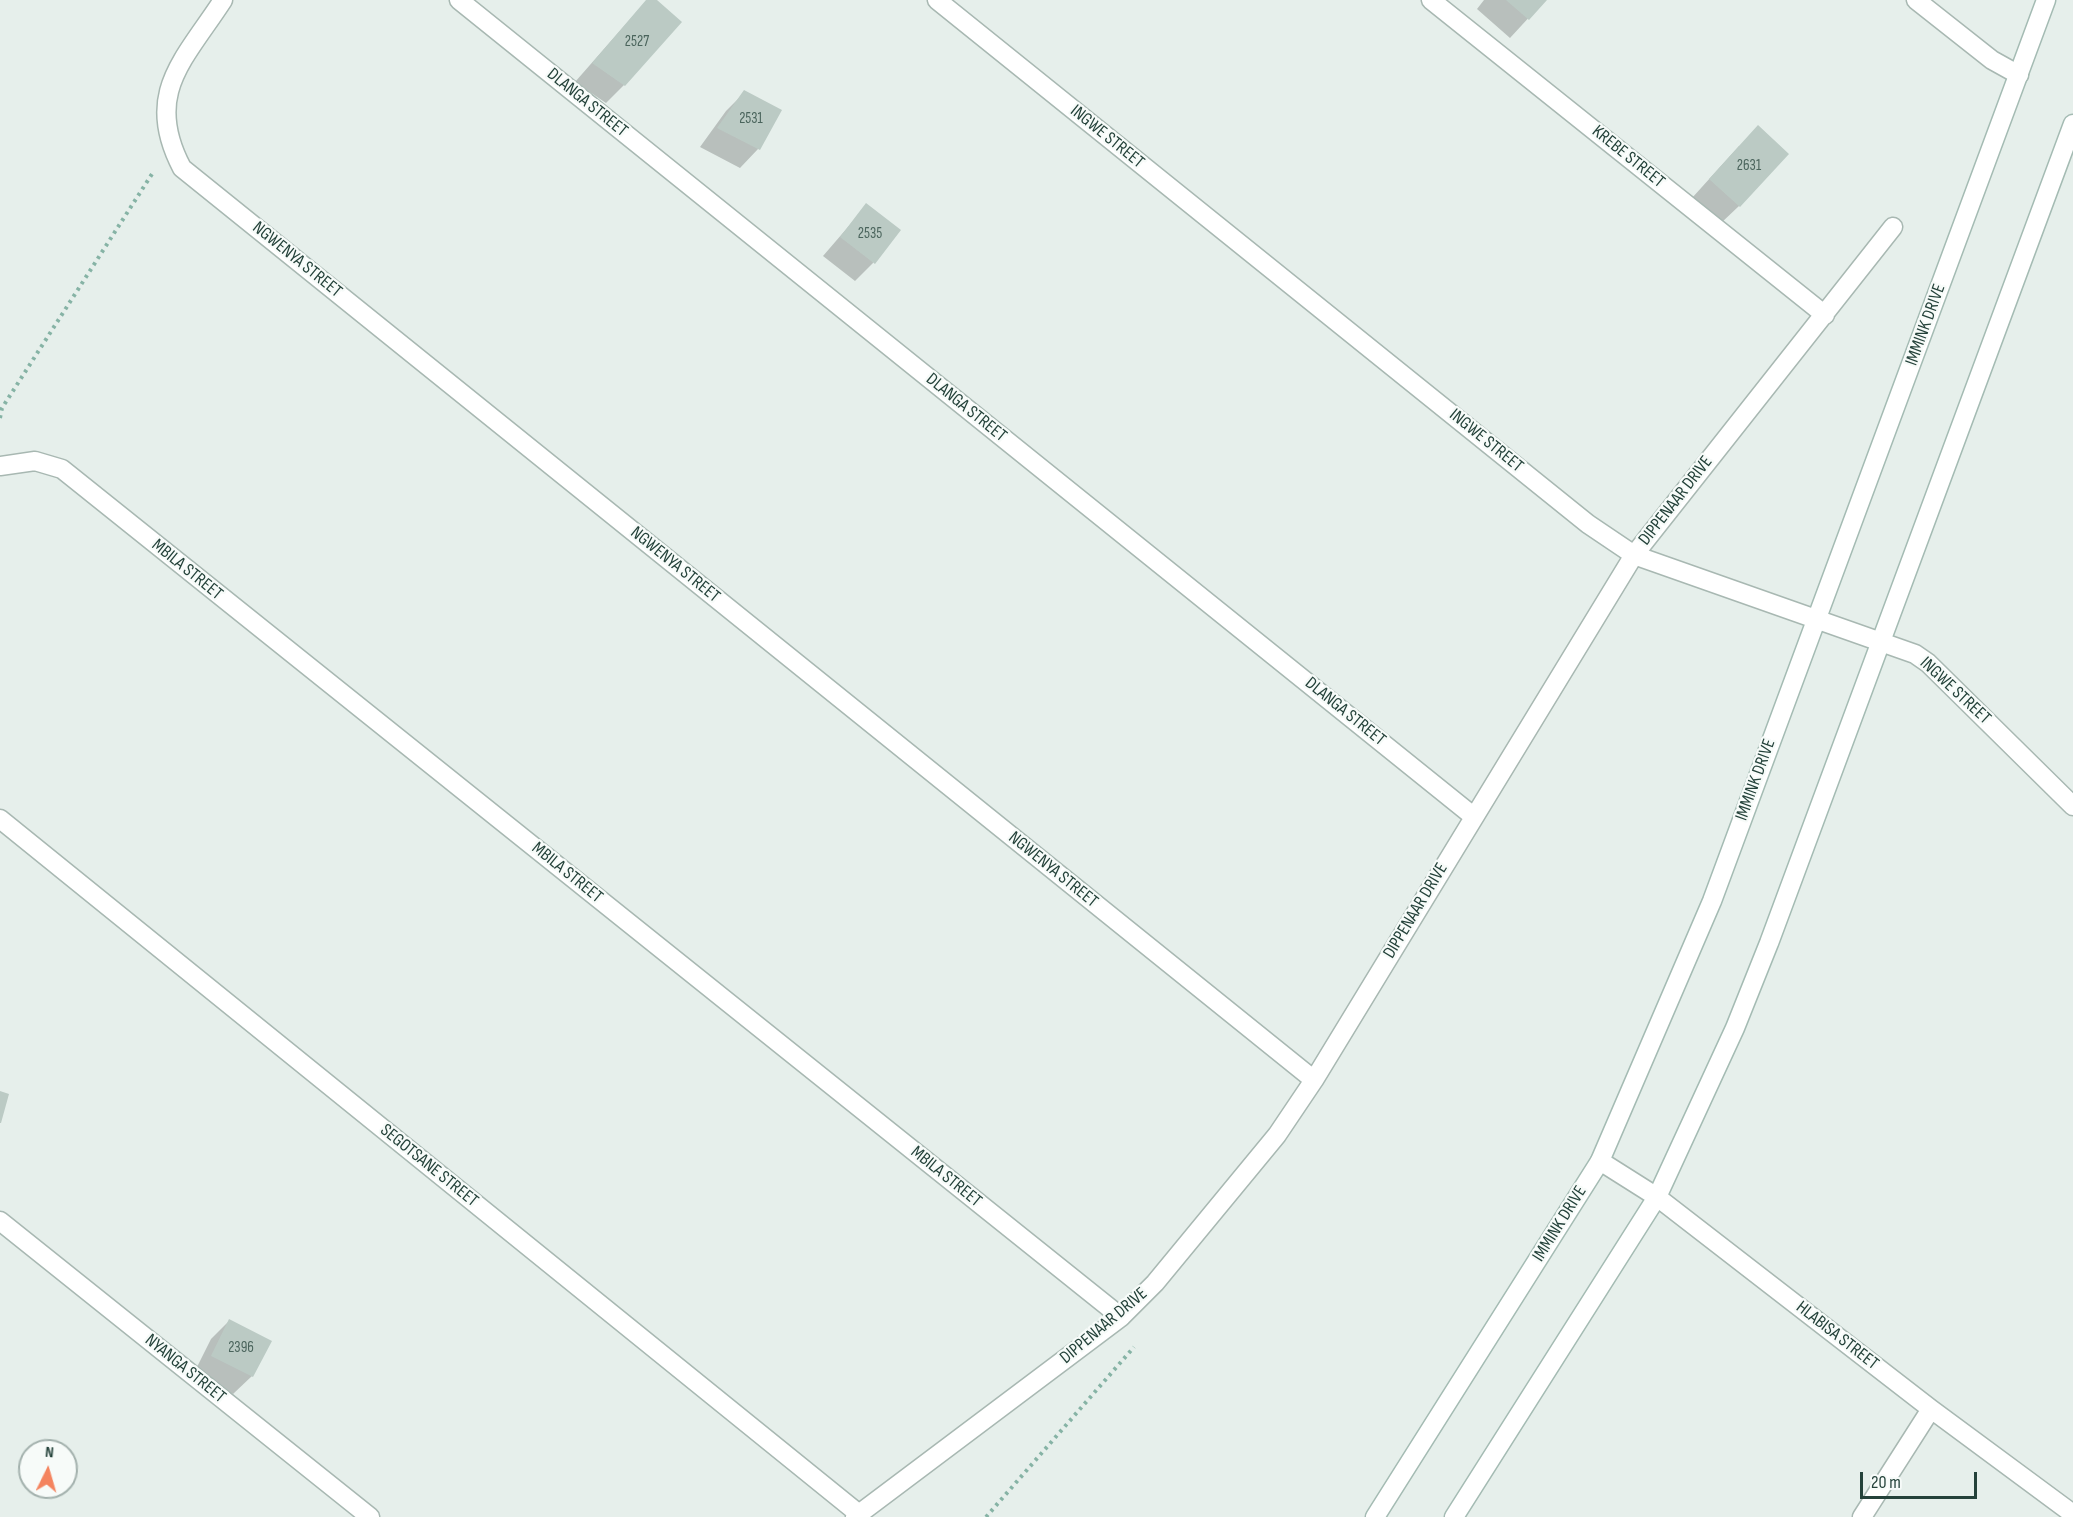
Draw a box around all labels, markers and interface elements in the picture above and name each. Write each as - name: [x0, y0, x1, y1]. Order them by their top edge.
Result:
- house number: 2527: [625, 33, 649, 51]
- street label: DLANGA STREET: [542, 64, 632, 142]
- street label: INGWE STREET: [1066, 101, 1148, 173]
- house number: 2531: [739, 110, 763, 128]
- street label: KREBE STREET: [1587, 121, 1669, 193]
- house number: 2631: [1737, 157, 1761, 175]
- street label: NGWENYA STREET: [248, 217, 346, 303]
- house number: 2535: [858, 225, 882, 243]
- street label: IMMINK DRIVE: [1901, 281, 1951, 369]
- street label: DLANGA STREET: [921, 369, 1011, 447]
- street label: INGWE STREET: [1445, 405, 1527, 477]
- street label: DIPPENAAR DRIVE: [1634, 452, 1718, 550]
- street label: NGWENYA STREET: [626, 522, 724, 608]
- street label: MBILA STREET: [147, 535, 227, 605]
- street label: INGWE STREET: [1915, 653, 1995, 729]
- street label: DLANGA STREET: [1300, 673, 1390, 751]
- street label: IMMINK DRIVE: [1731, 736, 1781, 824]
- street label: NGWENYA STREET: [1004, 827, 1102, 913]
- street label: MBILA STREET: [527, 838, 607, 908]
- street label: DIPPENAAR DRIVE: [1379, 859, 1453, 963]
- street label: SEGOTSANE STREET: [376, 1120, 482, 1212]
- street label: MBILA STREET: [906, 1142, 986, 1212]
- street label: IMMINK DRIVE: [1528, 1182, 1592, 1266]
- street label: DIPPENAAR DRIVE: [1056, 1283, 1152, 1369]
- street label: HLABISA STREET: [1791, 1297, 1883, 1375]
- street label: NYANGA STREET: [140, 1330, 230, 1408]
- house number: 2396: [228, 1339, 254, 1357]
- north arrow: [18, 1439, 78, 1499]
- text: N: [44, 1443, 55, 1462]
- scale bar: [1863, 1460, 1980, 1498]
- text: 20 m: [1871, 1472, 1901, 1493]

